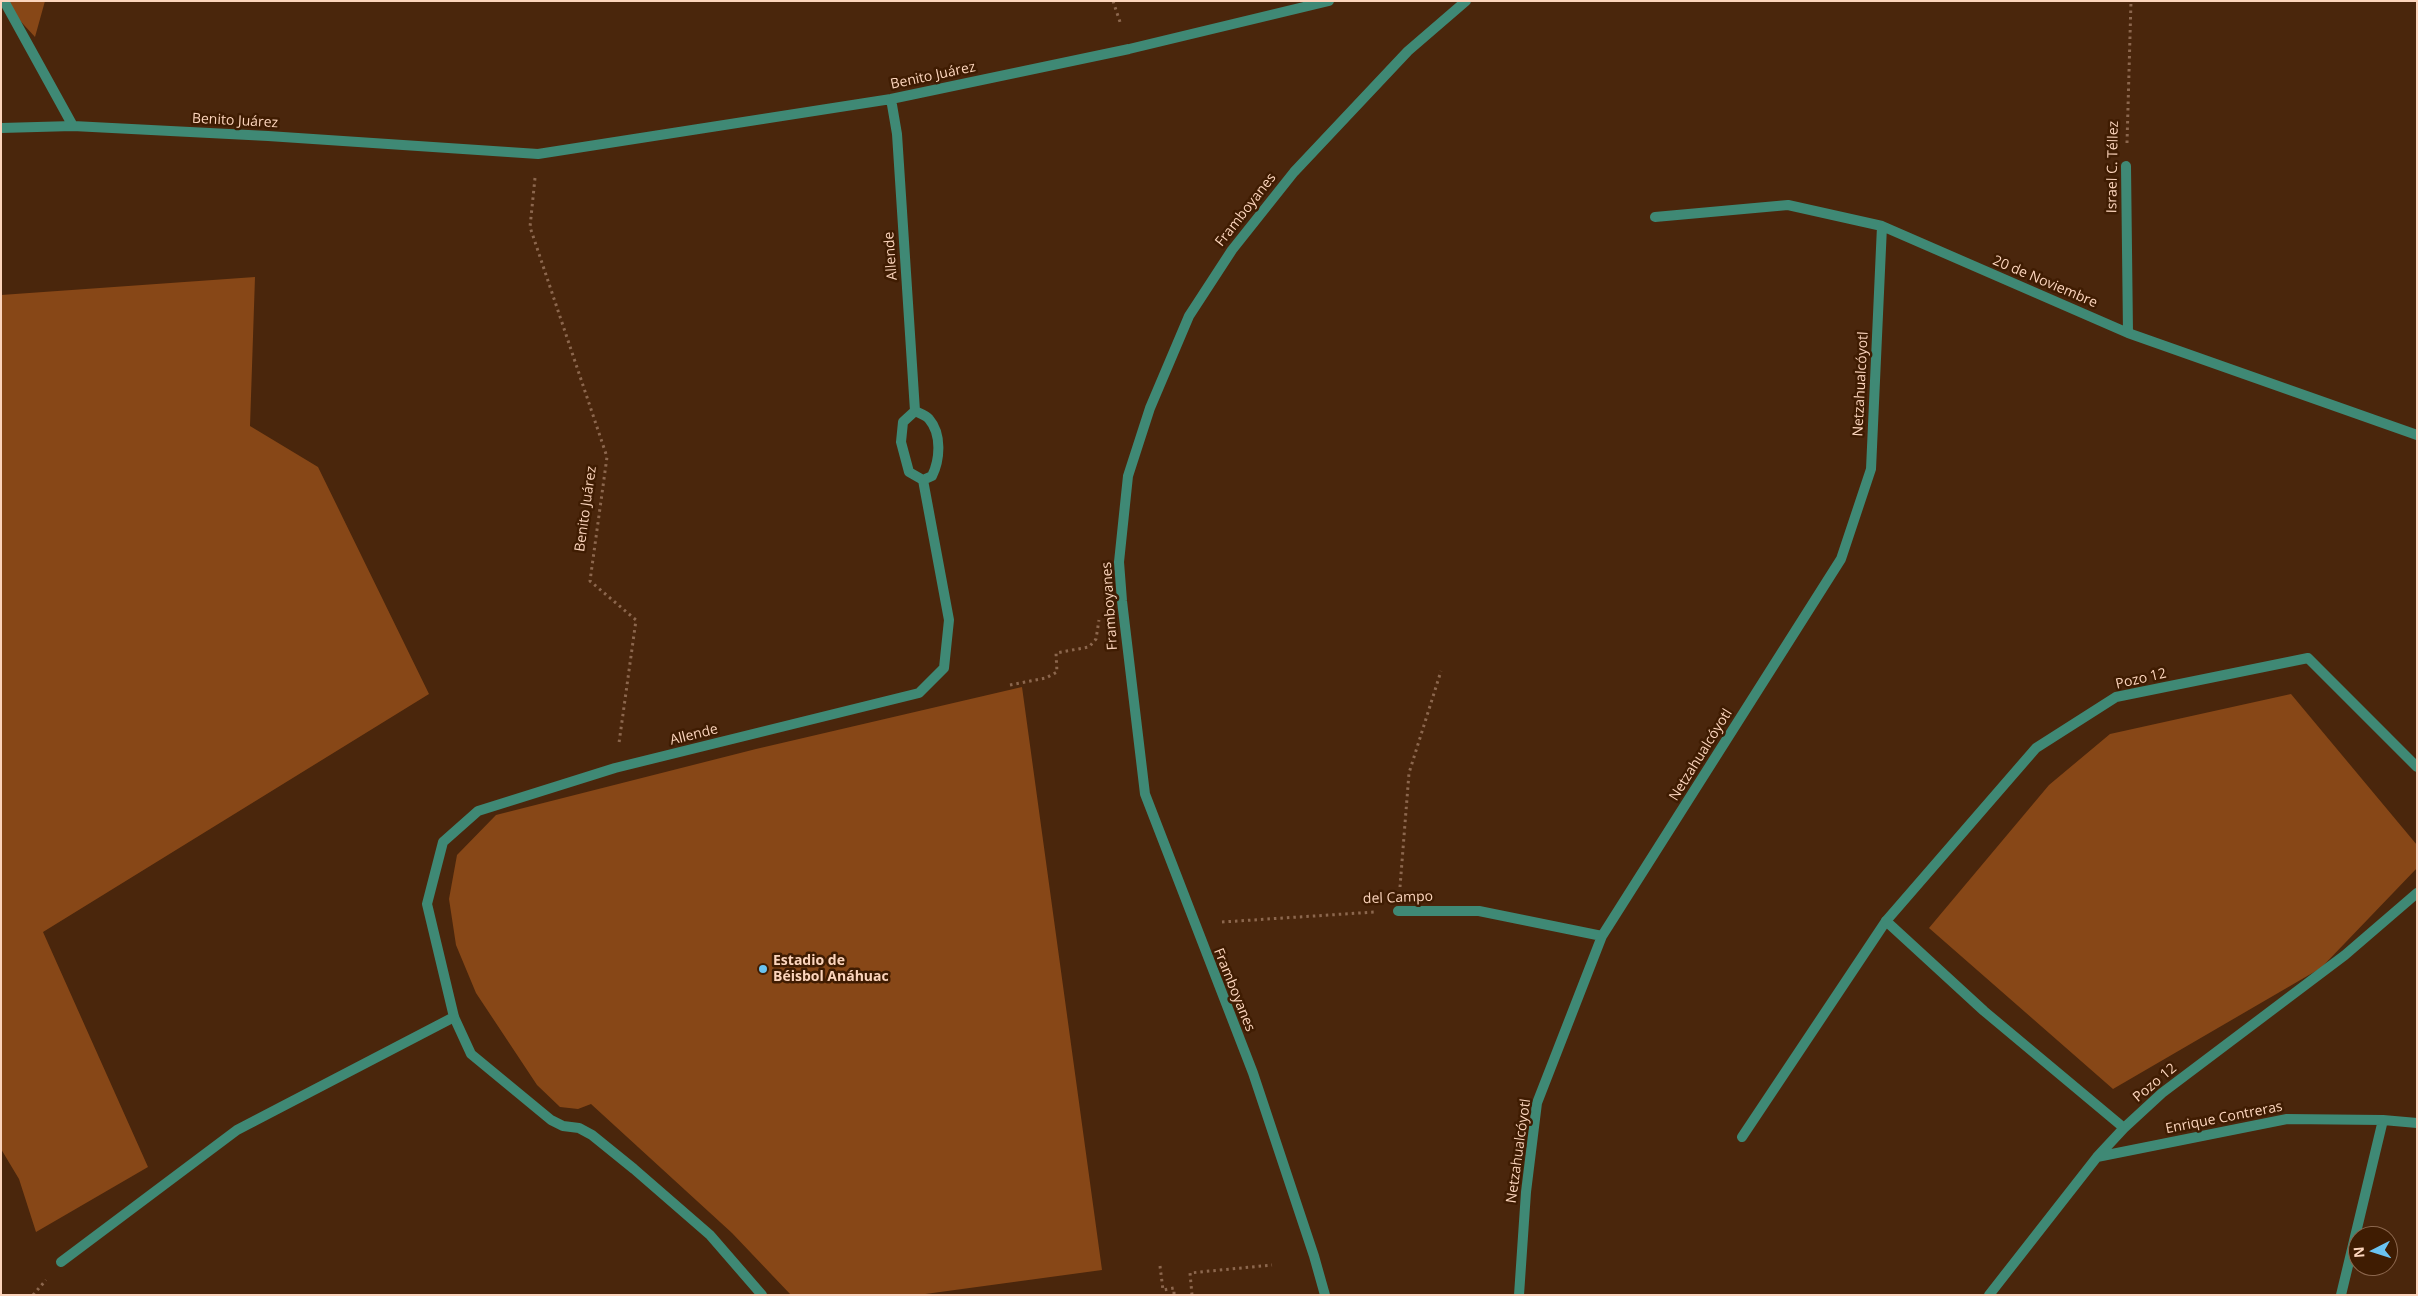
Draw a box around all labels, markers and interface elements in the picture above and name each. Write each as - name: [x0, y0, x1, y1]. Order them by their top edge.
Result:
- street label: Benito Juárez: [889, 59, 977, 93]
- street label: Benito Juárez: [191, 110, 279, 132]
- street label: Israel C. Téllez: [2104, 121, 2122, 213]
- street label: Framboyanes: [1212, 170, 1280, 250]
- street label: Allende: [881, 231, 901, 281]
- street label: 20 de Noviembre: [1990, 252, 2100, 312]
- street label: Netzahualcóyotl: [1850, 331, 1872, 437]
- street label: Benito Juárez: [572, 465, 600, 553]
- street label: Framboyanes: [1099, 561, 1121, 651]
- street label: Pozo 12: [2114, 665, 2168, 693]
- street label: Netzahualcóyotl: [1666, 706, 1736, 804]
- street label: Allende: [668, 721, 720, 749]
- street label: del Campo: [1363, 888, 1433, 908]
- street label: Framboyanes: [1210, 946, 1258, 1034]
- place label: Estadio de Béisbol Anáhuac: [773, 953, 889, 986]
- marker: Estadio de Béisbol Anáhuac: [757, 963, 769, 975]
- street label: Pozo 12: [2130, 1060, 2180, 1106]
- street label: Netzahualcóyotl: [1503, 1098, 1535, 1204]
- street label: Enrique Contreras: [2164, 1098, 2284, 1138]
- north arrow: [2348, 1226, 2398, 1276]
- text: N: [2349, 1246, 2369, 1259]

